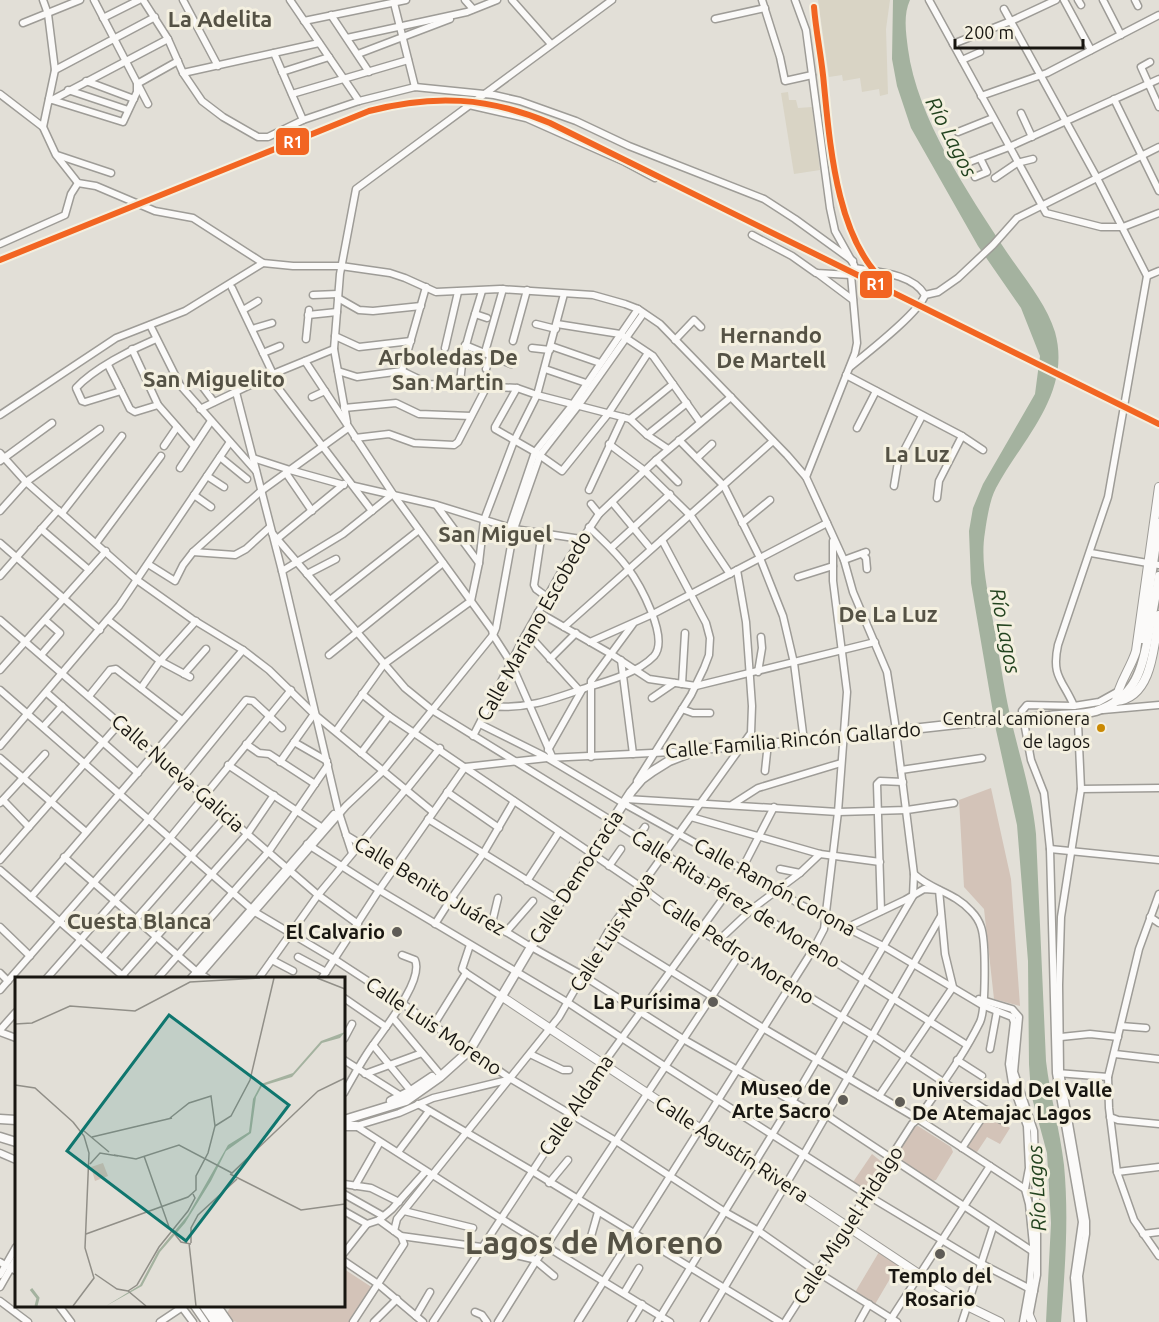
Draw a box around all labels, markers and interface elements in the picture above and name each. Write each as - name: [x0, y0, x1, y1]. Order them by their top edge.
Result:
- district label: La Adelita: [168, 6, 272, 31]
- scale bar: [955, 12, 1082, 50]
- text: 200 m: [964, 22, 1014, 42]
- water label: Río Lagos: [922, 92, 982, 181]
- line badge: R1: [275, 127, 310, 156]
- text: R1: [283, 133, 303, 151]
- line badge: R1: [859, 270, 893, 299]
- text: R1: [866, 275, 886, 293]
- district label: Hernando De Martell: [716, 322, 826, 372]
- district label: Arboledas De San Martin: [378, 344, 518, 394]
- district label: San Miguelito: [143, 366, 285, 391]
- district label: La Luz: [884, 441, 950, 466]
- district label: San Miguel: [438, 521, 552, 546]
- street label: Calle Mariano Escobedo: [472, 527, 595, 725]
- water label: Río Lagos: [986, 586, 1026, 676]
- district label: De La Luz: [838, 601, 938, 626]
- place label: Central camionera de lagos: [943, 708, 1090, 751]
- street label: Calle Nueva Galicia: [107, 709, 249, 836]
- street label: Calle Familia Rincón Gallardo: [664, 717, 922, 762]
- marker: Central camionera de lagos: [1095, 722, 1107, 734]
- street label: Calle Democracia: [524, 806, 627, 948]
- street label: Calle Rita Pérez de Moreno: [628, 825, 845, 972]
- street label: Calle Benito Juárez: [351, 831, 510, 940]
- street label: Calle Ramón Corona: [690, 833, 860, 941]
- street label: Calle Luis Moya: [565, 868, 659, 996]
- street label: Calle Pedro Moreno: [658, 893, 819, 1009]
- district label: Cuesta Blanca: [67, 908, 211, 933]
- place label: El Calvario: [285, 920, 385, 943]
- marker: El Calvario: [390, 925, 404, 939]
- street label: Calle Luis Moreno: [362, 972, 507, 1080]
- inset map: [15, 977, 345, 1307]
- place label: La Purísima: [593, 990, 701, 1013]
- marker: La Purísima: [706, 995, 720, 1009]
- street label: Calle Aldama: [534, 1050, 618, 1159]
- place label: Museo de Arte Sacro: [732, 1076, 831, 1122]
- place label: Universidad Del Valle De Atemajac Lagos: [912, 1078, 1113, 1124]
- street label: Calle Agustín Rivera: [651, 1090, 813, 1207]
- marker: Museo de Arte Sacro: [836, 1093, 850, 1107]
- marker: Universidad Del Valle De Atemajac Lagos: [893, 1095, 907, 1109]
- street label: Calle Miguel Hidalgo: [788, 1141, 907, 1308]
- water label: Río Lagos: [1022, 1144, 1050, 1232]
- district label: Lagos de Moreno: [465, 1224, 723, 1260]
- marker: Templo del Rosario: [933, 1247, 947, 1261]
- place label: Templo del Rosario: [888, 1264, 992, 1310]

